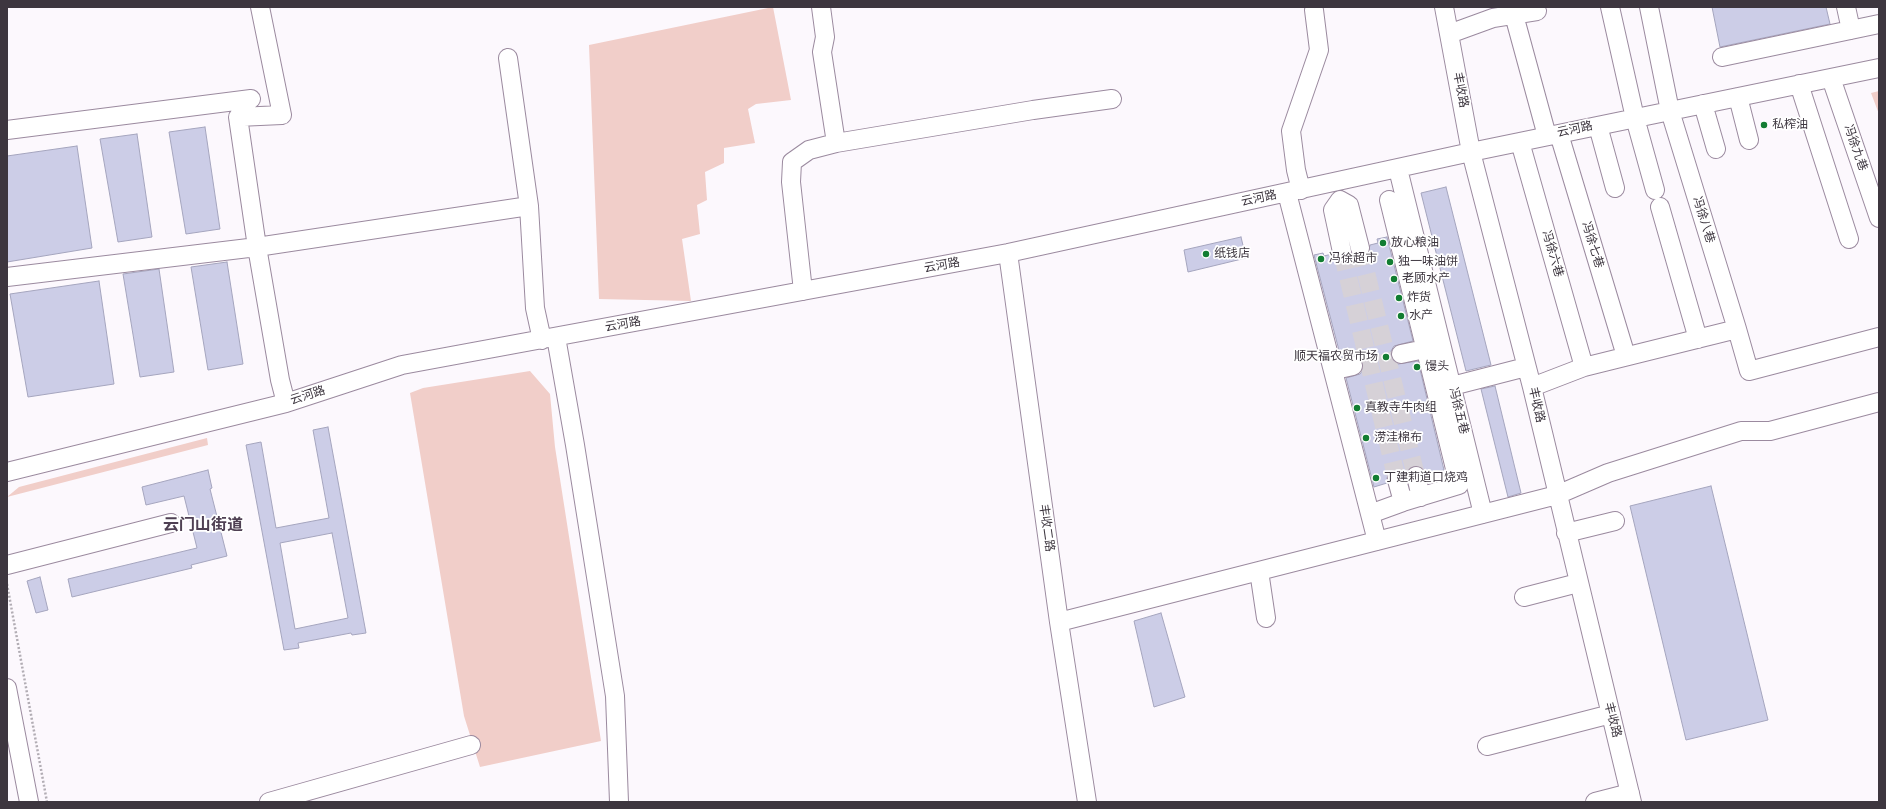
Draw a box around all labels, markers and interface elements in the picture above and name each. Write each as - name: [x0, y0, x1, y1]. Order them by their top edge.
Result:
- street label: 丰收路: [1449, 71, 1471, 109]
- place label: 私榨油: [1772, 118, 1808, 132]
- street label: 云河路: [1556, 119, 1594, 141]
- marker: 私榨油: [1759, 120, 1769, 130]
- street label: 冯徐九巷: [1840, 123, 1870, 173]
- street label: 云河路: [1240, 188, 1278, 210]
- street label: 冯徐八巷: [1689, 195, 1717, 245]
- street label: 冯徐七巷: [1578, 220, 1606, 270]
- street label: 冯徐六巷: [1538, 229, 1566, 279]
- place label: 放心粮油: [1391, 236, 1439, 250]
- marker: 放心粮油: [1378, 238, 1388, 248]
- place label: 纸钱店: [1214, 247, 1250, 261]
- marker: 纸钱店: [1201, 249, 1211, 259]
- place label: 冯徐超市: [1329, 252, 1377, 266]
- marker: 冯徐超市: [1316, 254, 1326, 264]
- place label: 独一味油饼: [1398, 255, 1458, 269]
- street label: 云河路: [923, 256, 961, 276]
- marker: 独一味油饼: [1385, 257, 1395, 267]
- place label: 老顾水产: [1402, 272, 1450, 286]
- marker: 老顾水产: [1389, 274, 1399, 284]
- place label: 炸货: [1407, 291, 1431, 305]
- marker: 炸货: [1394, 293, 1404, 303]
- place label: 水产: [1409, 309, 1433, 323]
- marker: 水产: [1396, 311, 1406, 321]
- street label: 云河路: [604, 315, 642, 335]
- place label: 顺天福农贸市场: [1294, 350, 1378, 364]
- marker: 顺天福农贸市场: [1381, 352, 1391, 362]
- place label: 馒头: [1425, 360, 1449, 374]
- marker: 馒头: [1412, 362, 1422, 372]
- street label: 云河路: [289, 384, 327, 408]
- street label: 冯徐五巷: [1445, 386, 1471, 436]
- street label: 丰收路: [1525, 386, 1547, 424]
- place label: 真教寺牛肉组: [1365, 401, 1437, 415]
- marker: 真教寺牛肉组: [1352, 403, 1362, 413]
- place label: 涝洼棉布: [1374, 431, 1422, 445]
- marker: 涝洼棉布: [1361, 433, 1371, 443]
- place label: 丁建莉道口烧鸡: [1384, 471, 1468, 485]
- marker: 丁建莉道口烧鸡: [1371, 473, 1381, 483]
- street label: 丰收二路: [1036, 503, 1056, 553]
- district label: 云门山街道: [163, 516, 243, 536]
- street label: 丰收路: [1601, 701, 1623, 739]

